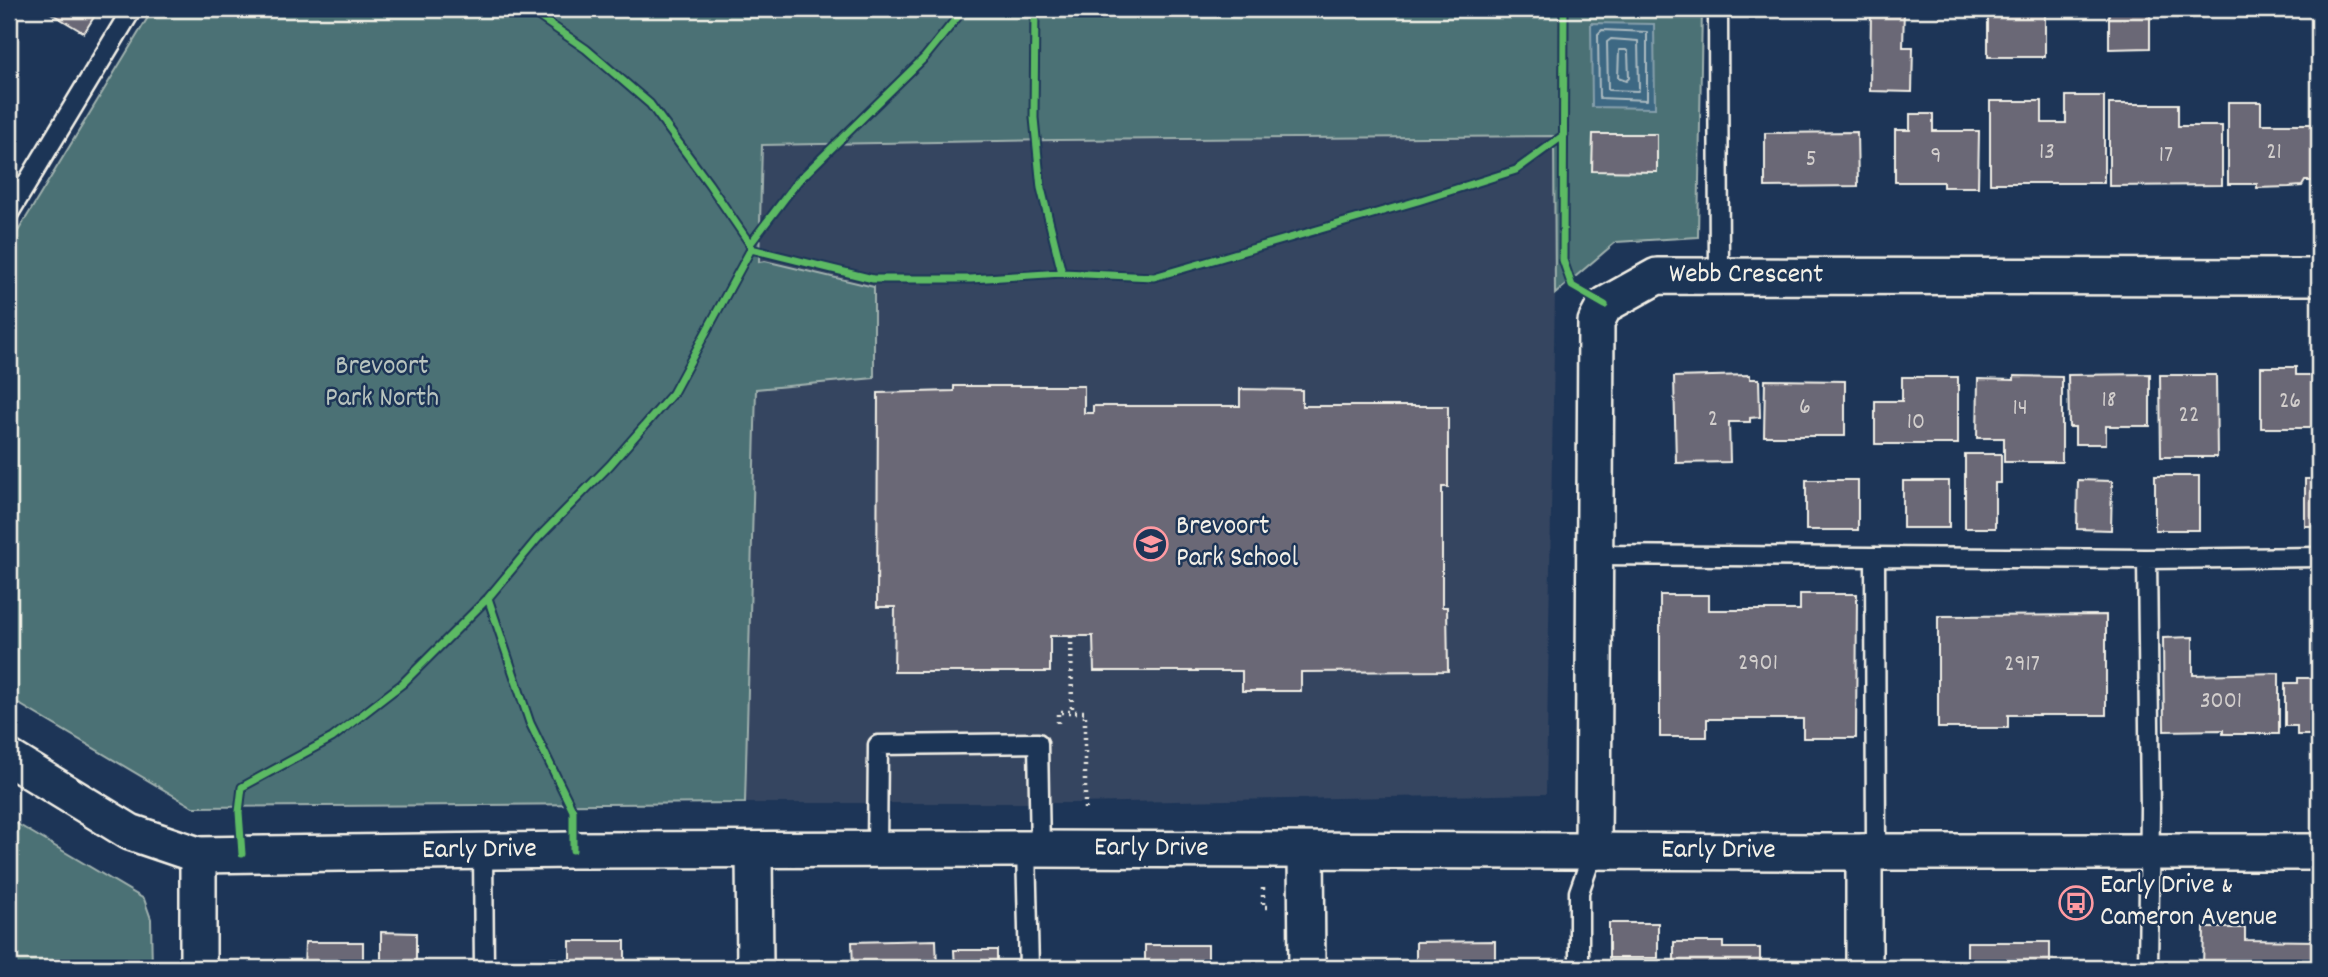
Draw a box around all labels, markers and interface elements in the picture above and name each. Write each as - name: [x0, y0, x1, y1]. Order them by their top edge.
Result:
- house number: 13: [2039, 136, 2055, 170]
- house number: 21: [2266, 136, 2282, 170]
- house number: 17: [2159, 139, 2173, 173]
- house number: 9: [1931, 140, 1942, 174]
- house number: 5: [1805, 143, 1817, 177]
- street label: Webb Crescent: [1669, 256, 1823, 296]
- park label: Brevoort Park North: [325, 348, 439, 420]
- house number: 18: [2102, 384, 2116, 418]
- house number: 26: [2279, 385, 2301, 419]
- house number: 6: [1799, 391, 1811, 425]
- house number: 14: [2012, 392, 2028, 426]
- house number: 22: [2179, 399, 2199, 433]
- house number: 2: [1708, 403, 1718, 437]
- house number: 10: [1907, 406, 1925, 440]
- place label: Brevoort Park School: [1176, 508, 1298, 580]
- school or university icon: Brevoort Park School: [1132, 525, 1170, 563]
- house number: 2901: [1738, 647, 1778, 681]
- house number: 2917: [2004, 648, 2040, 682]
- house number: 3001: [2200, 685, 2242, 719]
- street label: Early Drive: [1094, 829, 1209, 870]
- street label: Early Drive: [422, 830, 537, 872]
- street label: Early Drive: [1661, 831, 1776, 872]
- place label: Early Drive & Cameron Avenue: [2100, 867, 2277, 939]
- bus stop icon: Early Drive & Cameron Avenue: [2057, 884, 2095, 922]

